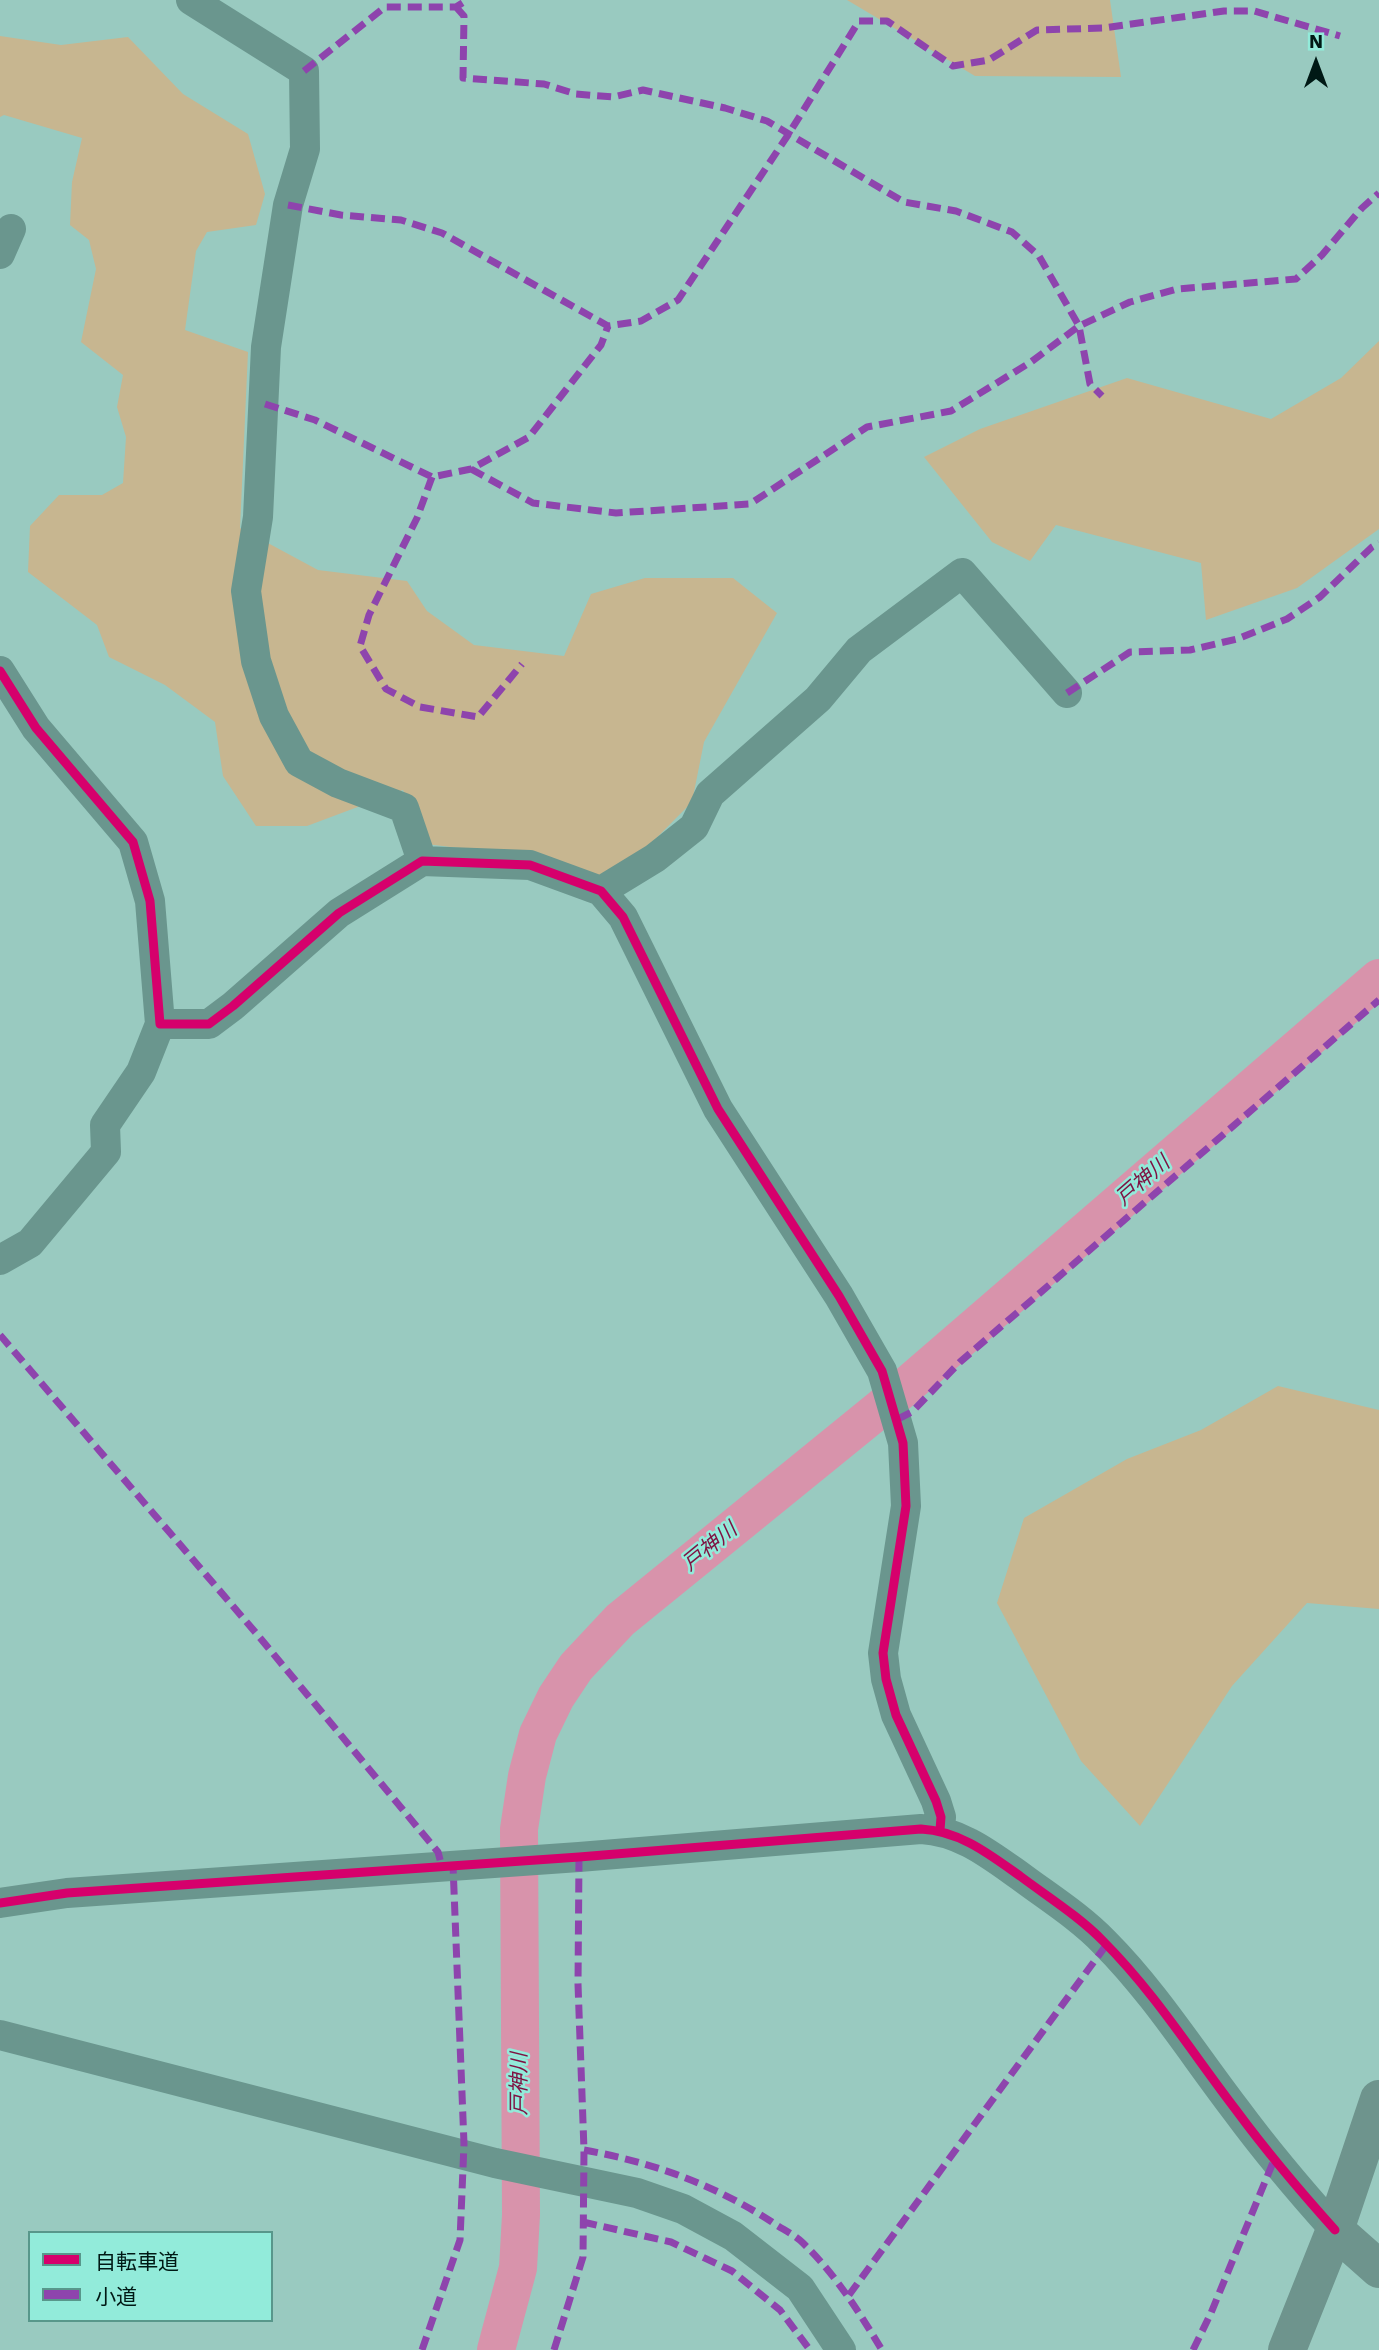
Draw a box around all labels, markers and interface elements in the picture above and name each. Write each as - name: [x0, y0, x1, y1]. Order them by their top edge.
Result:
- north arrow: [1281, 28, 1351, 98]
- text: N: [1309, 30, 1323, 53]
- water label: 戸神川: [1111, 1151, 1175, 1211]
- water label: 戸神川: [678, 1517, 742, 1577]
- water label: 戸神川: [507, 2053, 533, 2115]
- legend: [28, 2231, 273, 2322]
- text: 自転車道: [95, 2249, 179, 2274]
- text: 小道: [95, 2284, 137, 2309]

